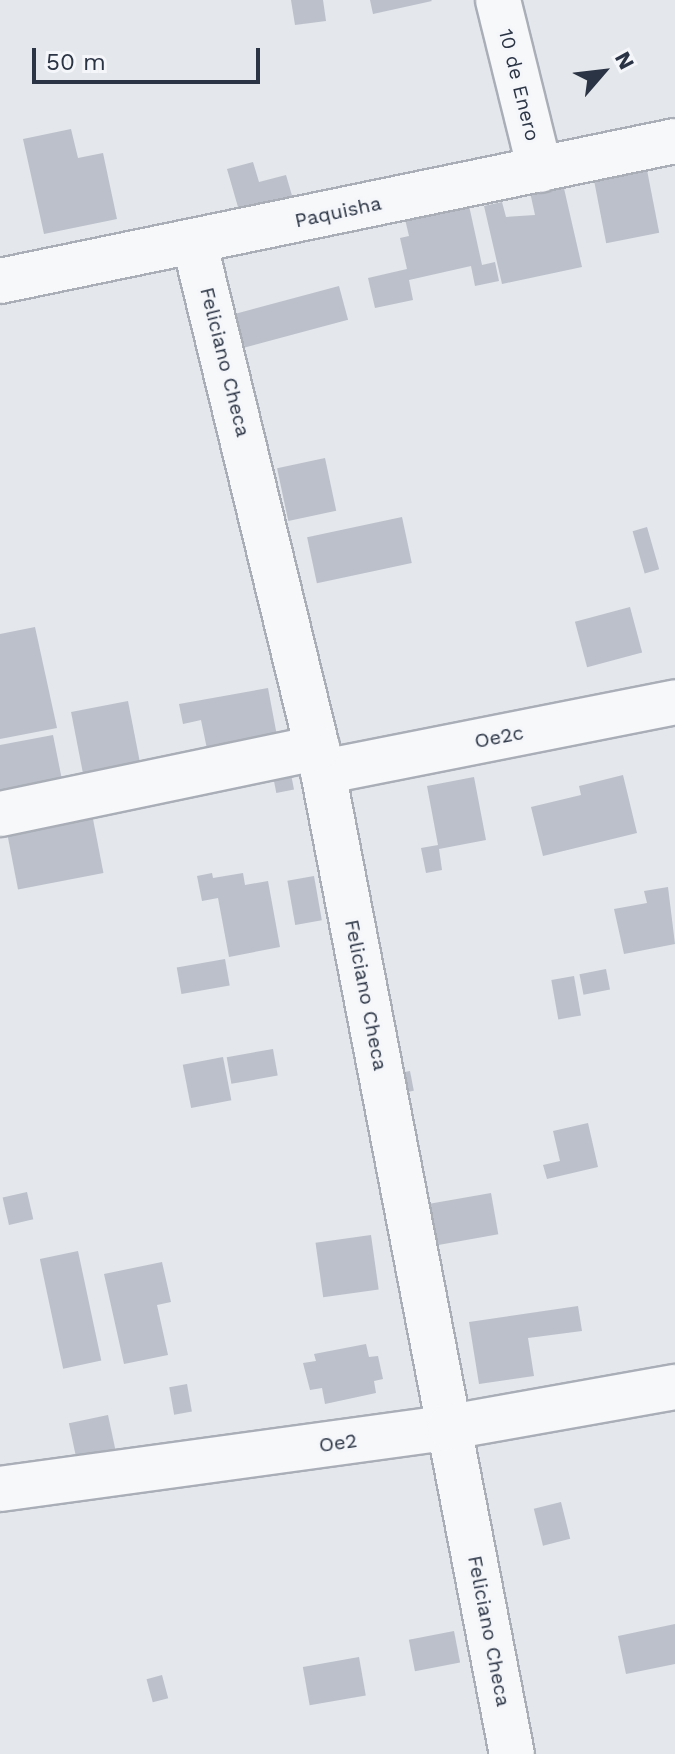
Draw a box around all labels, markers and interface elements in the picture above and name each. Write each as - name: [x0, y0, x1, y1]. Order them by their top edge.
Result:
- street label: 10 de Enero: [494, 27, 544, 143]
- scale bar: [36, 32, 264, 82]
- north arrow: [563, 32, 643, 112]
- text: N: [610, 47, 639, 74]
- text: 50 m: [46, 48, 106, 76]
- street label: Paquisha: [292, 191, 384, 233]
- street label: Feliciano Checa: [195, 285, 255, 439]
- street label: Oe2c: [472, 721, 526, 753]
- street label: Feliciano Checa: [340, 917, 392, 1073]
- street label: Oe2: [317, 1428, 359, 1458]
- street label: Feliciano Checa: [463, 1553, 515, 1709]

